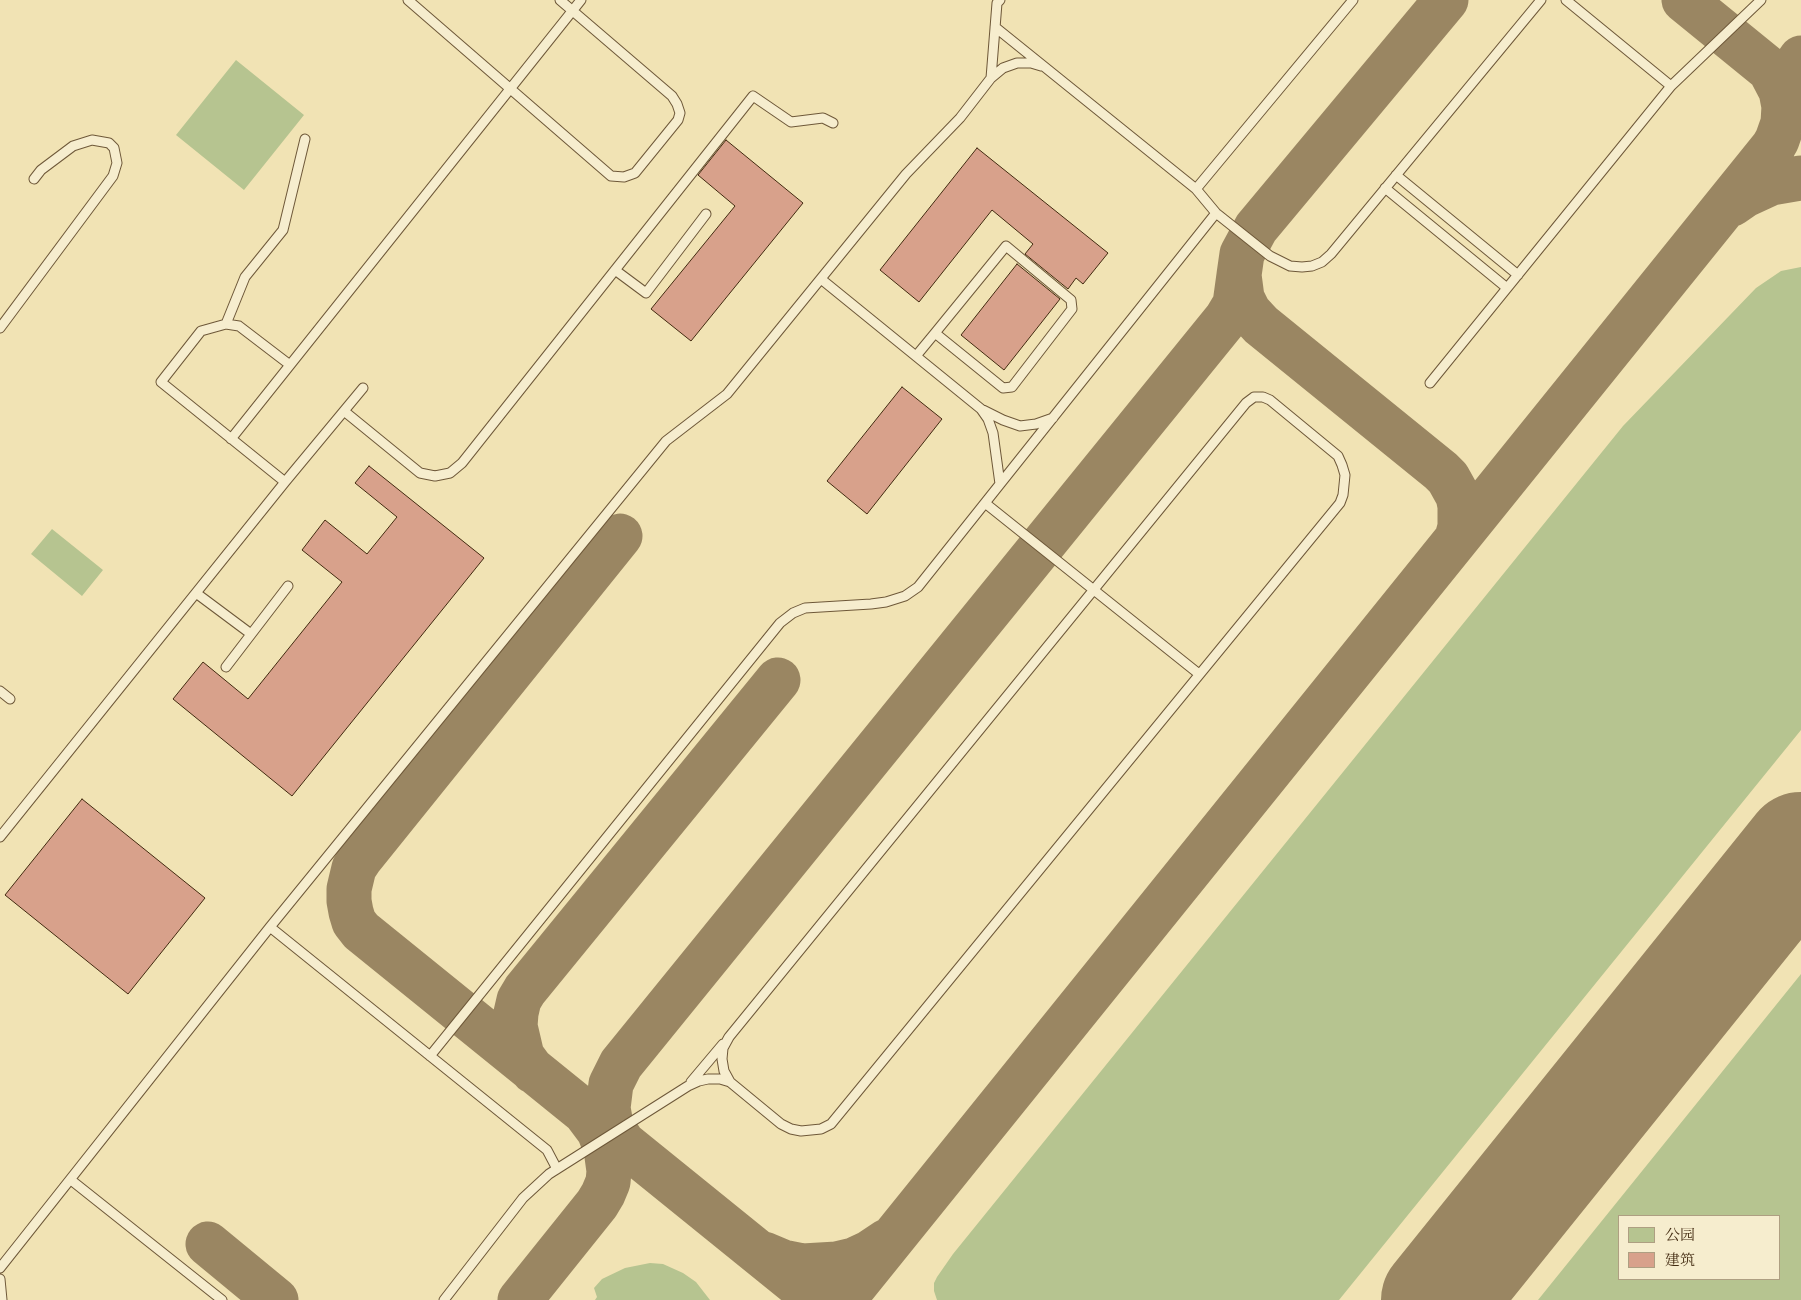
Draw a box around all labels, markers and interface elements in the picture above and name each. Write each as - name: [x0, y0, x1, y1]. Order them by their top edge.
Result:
- legend: [1618, 1215, 1781, 1280]
- text: 公园: [1665, 1229, 1695, 1244]
- text: 建筑: [1665, 1254, 1695, 1269]

